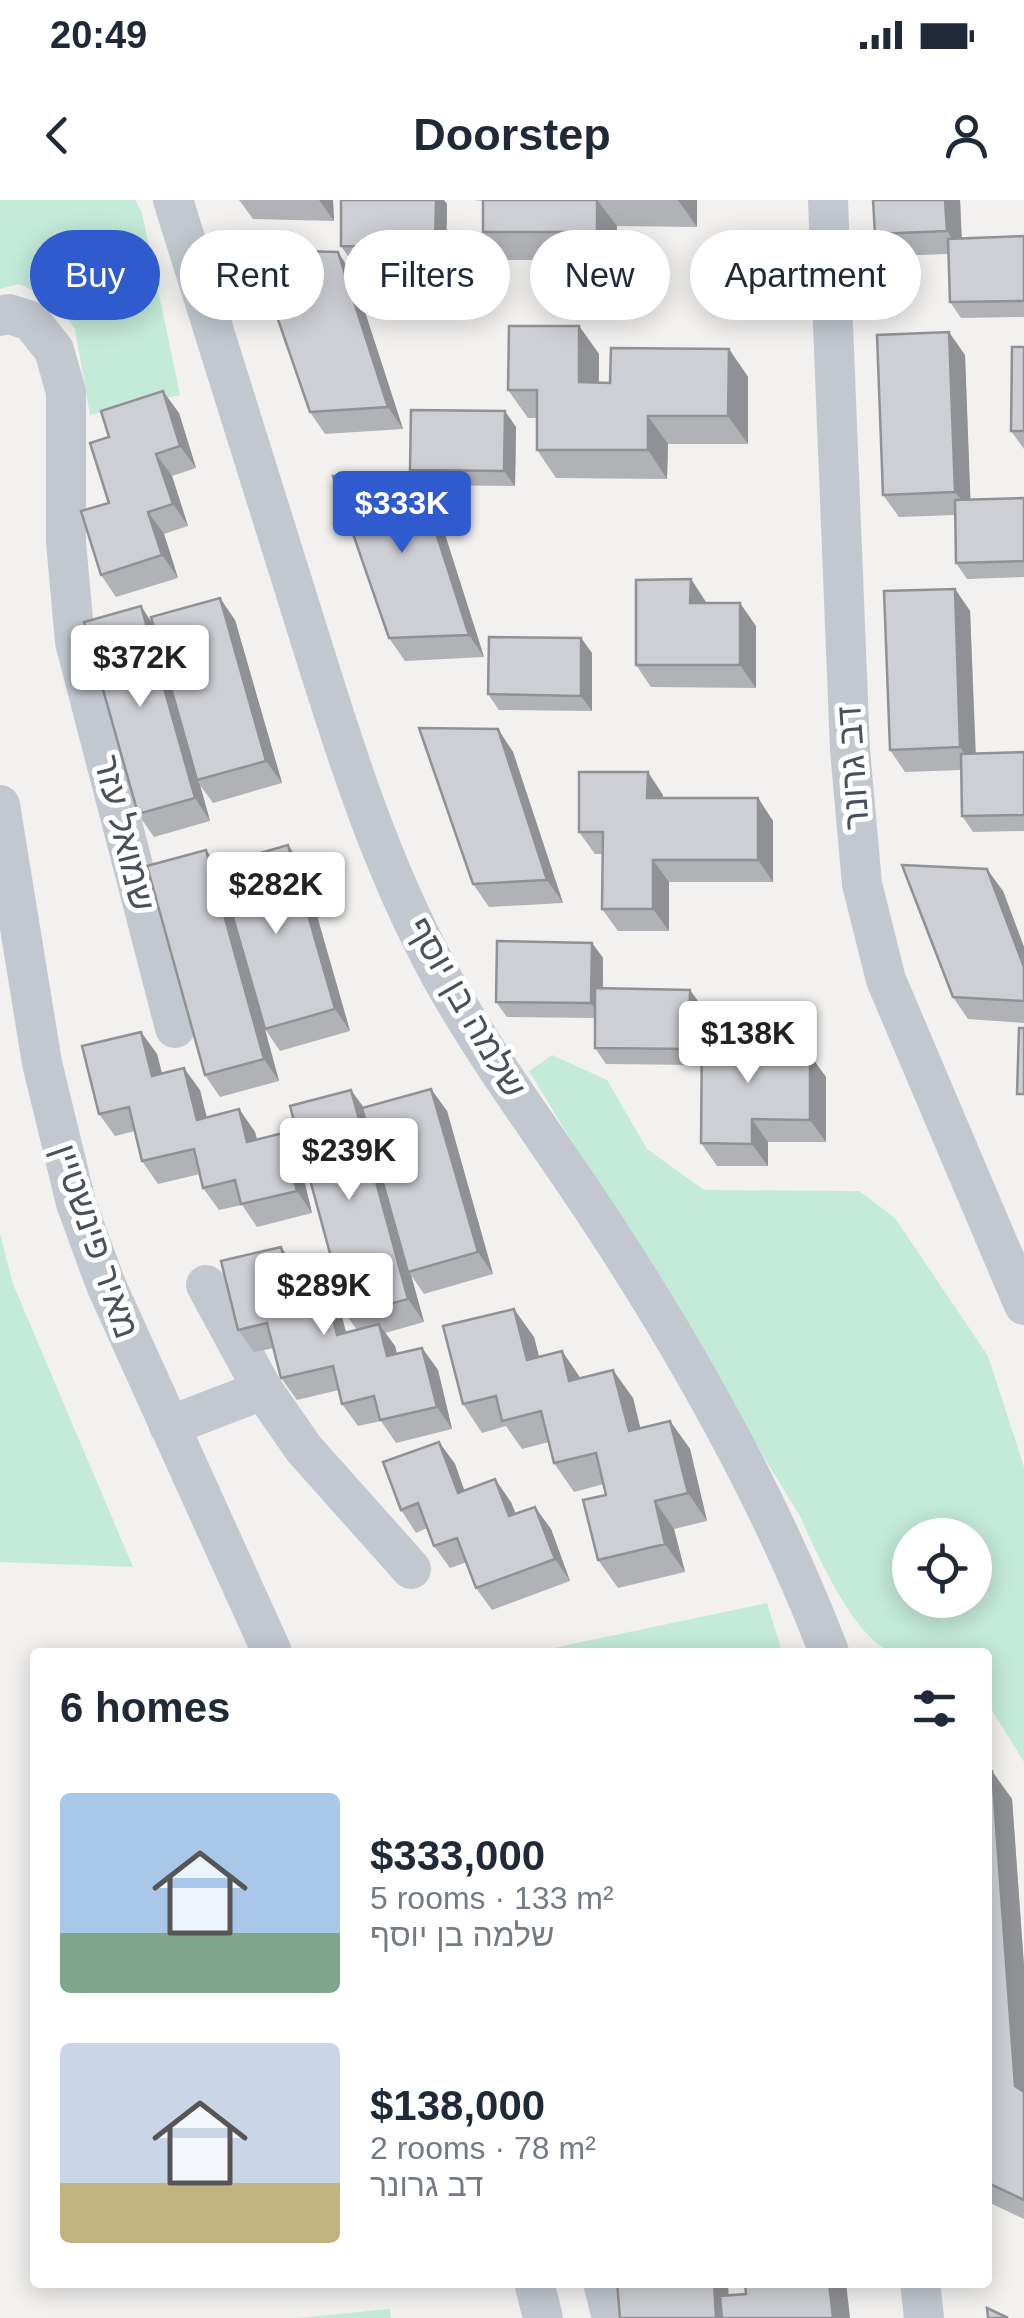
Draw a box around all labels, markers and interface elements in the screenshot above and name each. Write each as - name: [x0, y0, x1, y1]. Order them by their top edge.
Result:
- text: 20:49: [50, 14, 147, 56]
- icon: back: [30, 108, 85, 163]
- icon: person: [939, 108, 994, 163]
- text: Doorstep: [413, 109, 611, 160]
- chip: Buy: [30, 230, 160, 320]
- chip: Rent: [180, 230, 324, 320]
- chip: Filters: [344, 230, 510, 320]
- chip: New: [530, 230, 670, 320]
- chip: Apartment: [690, 230, 921, 320]
- pin: $333K: [332, 471, 472, 556]
- text: $333K: [355, 485, 449, 521]
- pin: $372K: [70, 625, 210, 710]
- text: $372K: [93, 639, 187, 675]
- street label: דב גרונר: [828, 705, 876, 831]
- street label: שמואל עזר: [87, 751, 163, 915]
- pin: $282K: [206, 852, 346, 937]
- text: $282K: [229, 866, 323, 902]
- street label: שלמה בן יוסף: [400, 910, 534, 1104]
- pin: $138K: [678, 1001, 818, 1086]
- text: $138K: [701, 1015, 795, 1051]
- pin: $239K: [279, 1118, 419, 1203]
- text: $239K: [302, 1132, 396, 1168]
- street label: מאיר פינשטיין: [45, 1139, 147, 1343]
- pin: $289K: [254, 1253, 394, 1338]
- text: $289K: [277, 1267, 371, 1303]
- map controls: [892, 1518, 992, 1618]
- button: locate: [892, 1518, 992, 1618]
- icon: filters: [907, 1681, 962, 1736]
- text: 6 homes: [60, 1684, 230, 1731]
- text: $333,000: [370, 1832, 545, 1879]
- icon: home: [140, 1833, 260, 1953]
- text: 5 rooms · 133 m²: [370, 1880, 614, 1916]
- text: שלמה בן יוסף: [370, 1917, 554, 1953]
- text: $138,000: [370, 2082, 545, 2129]
- icon: home: [140, 2083, 260, 2203]
- text: 2 rooms · 78 m²: [370, 2130, 596, 2166]
- text: דב גרונר: [370, 2167, 483, 2203]

